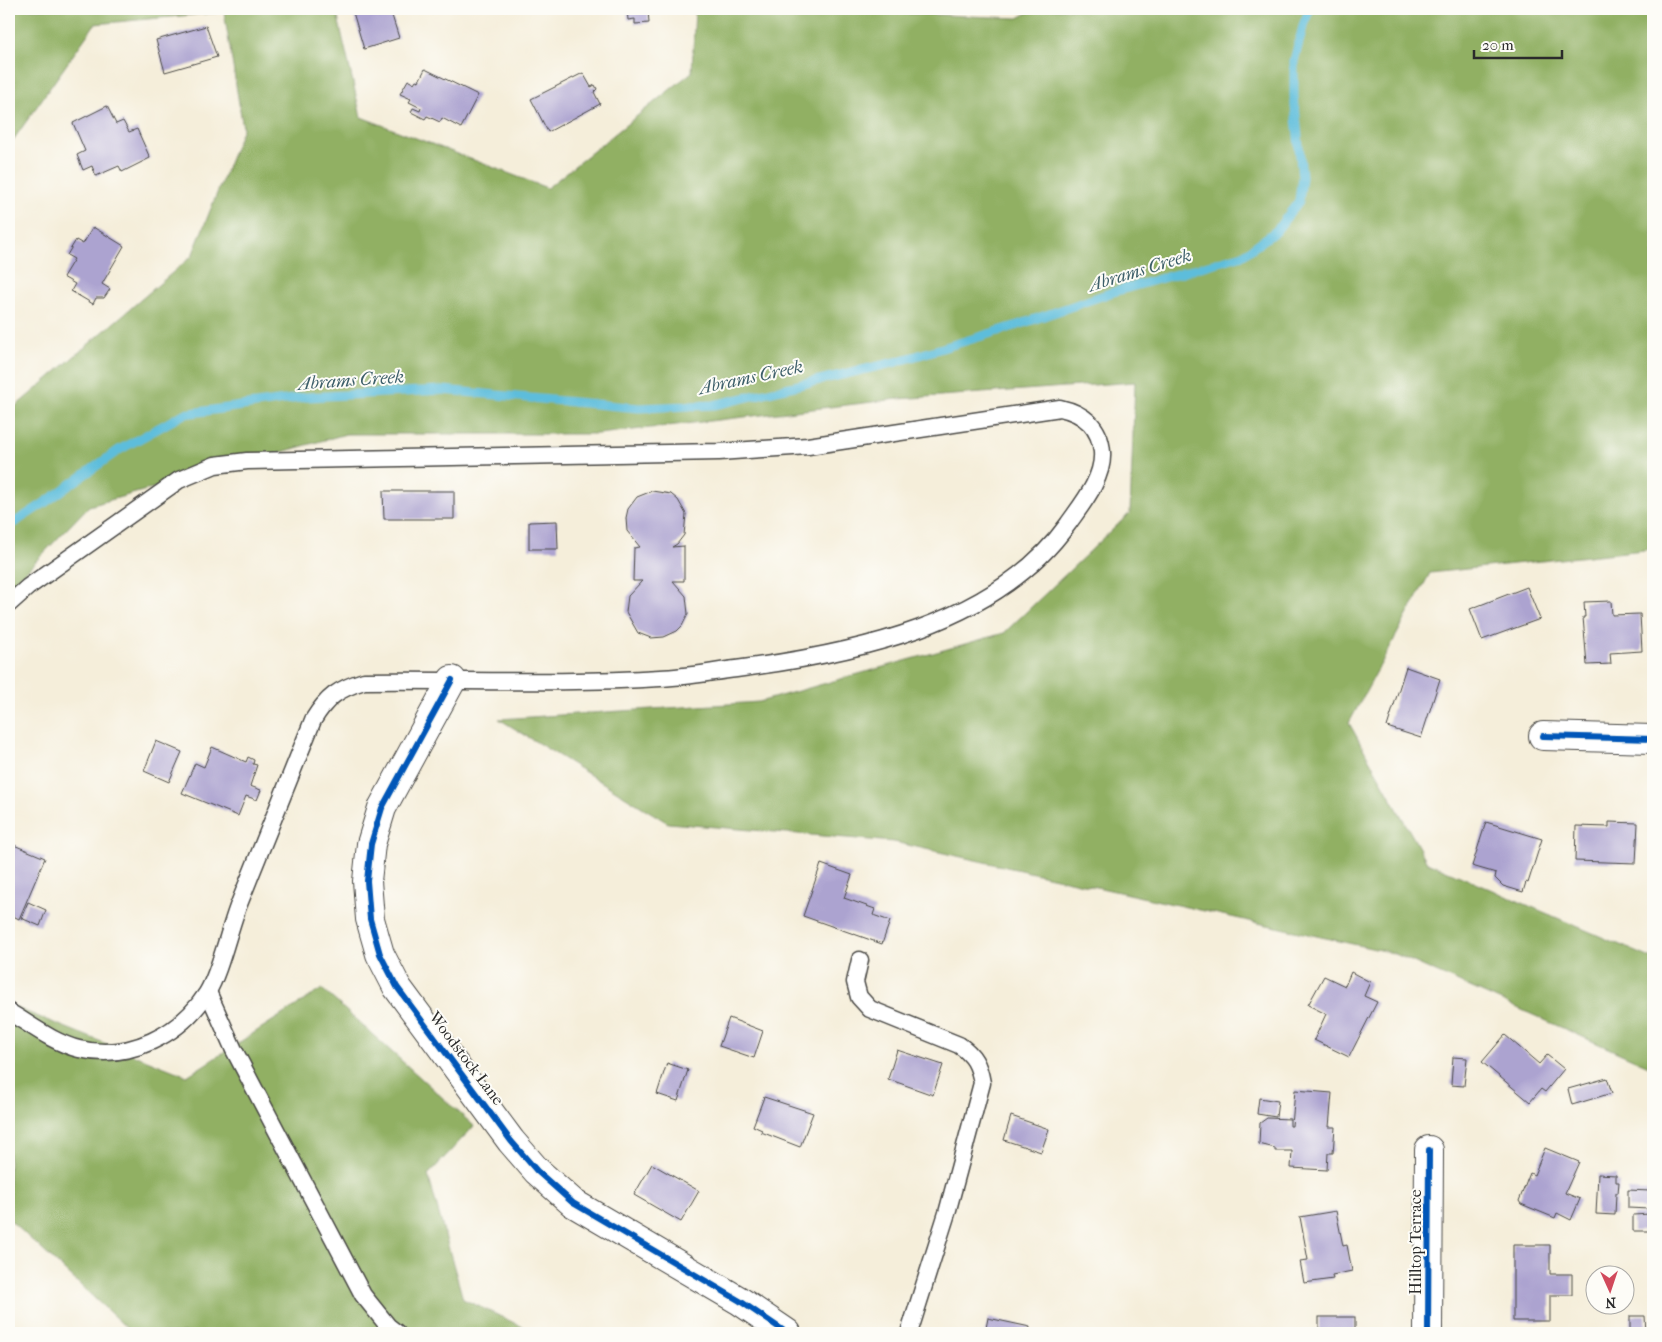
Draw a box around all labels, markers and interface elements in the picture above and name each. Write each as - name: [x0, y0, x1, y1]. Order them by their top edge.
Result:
- scale bar: [1474, 28, 1562, 60]
- text: 20 m: [1482, 36, 1514, 54]
- water label: Abrams Creek: [1084, 245, 1194, 297]
- water label: Abrams Creek: [695, 356, 805, 399]
- water label: Abrams Creek: [295, 366, 405, 395]
- street label: Woodstock Lane: [425, 1007, 508, 1109]
- street label: Hilltop Terrace: [1406, 1189, 1425, 1295]
- north arrow: [1584, 1264, 1634, 1314]
- text: N: [1605, 1294, 1616, 1311]

